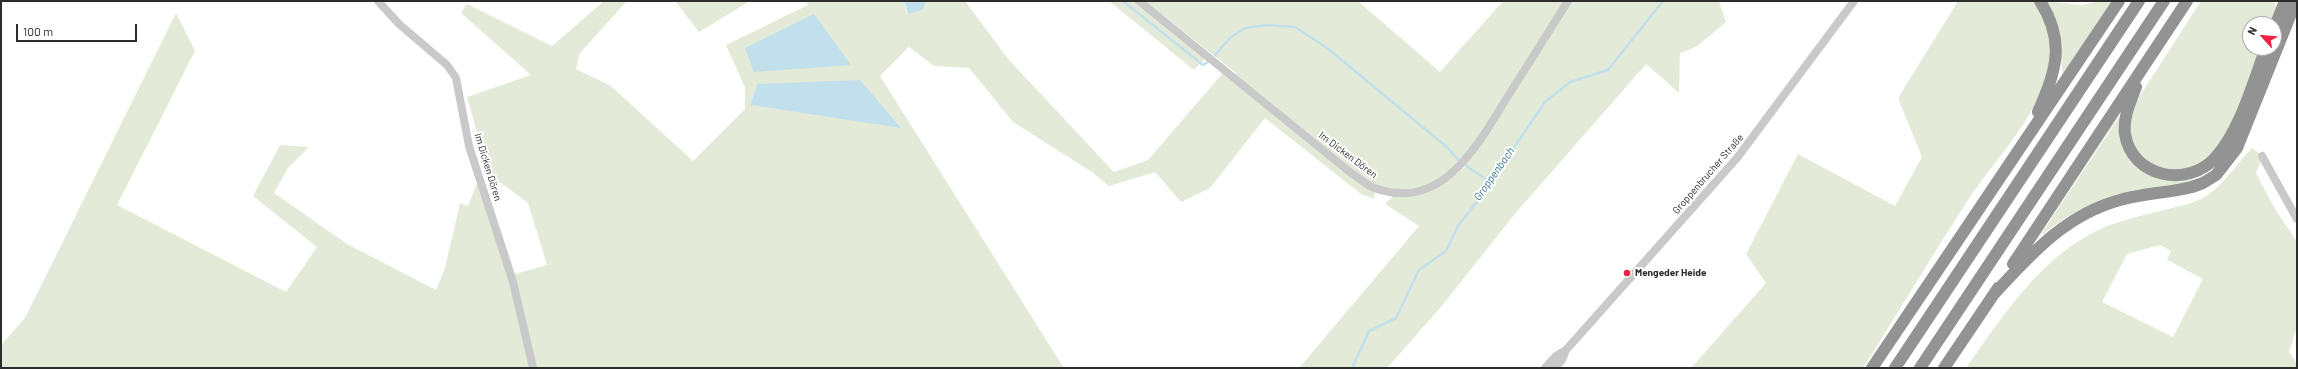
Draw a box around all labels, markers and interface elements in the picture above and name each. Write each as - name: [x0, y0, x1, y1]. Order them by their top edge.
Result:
- scale bar: [18, 16, 139, 42]
- north arrow: [2242, 16, 2282, 56]
- text: 100 m: [23, 24, 53, 38]
- text: N: [2244, 25, 2259, 37]
- street label: Im Dicken Dören: [1316, 129, 1380, 181]
- street label: Im Dicken Dören: [472, 132, 504, 202]
- street label: Groppenbrucher Straße: [1670, 132, 1746, 216]
- water label: Groppenbach: [1471, 145, 1517, 203]
- place label: Mengeder Heide: [1635, 267, 1706, 279]
- marker: Mengeder Heide: [1622, 268, 1632, 278]

